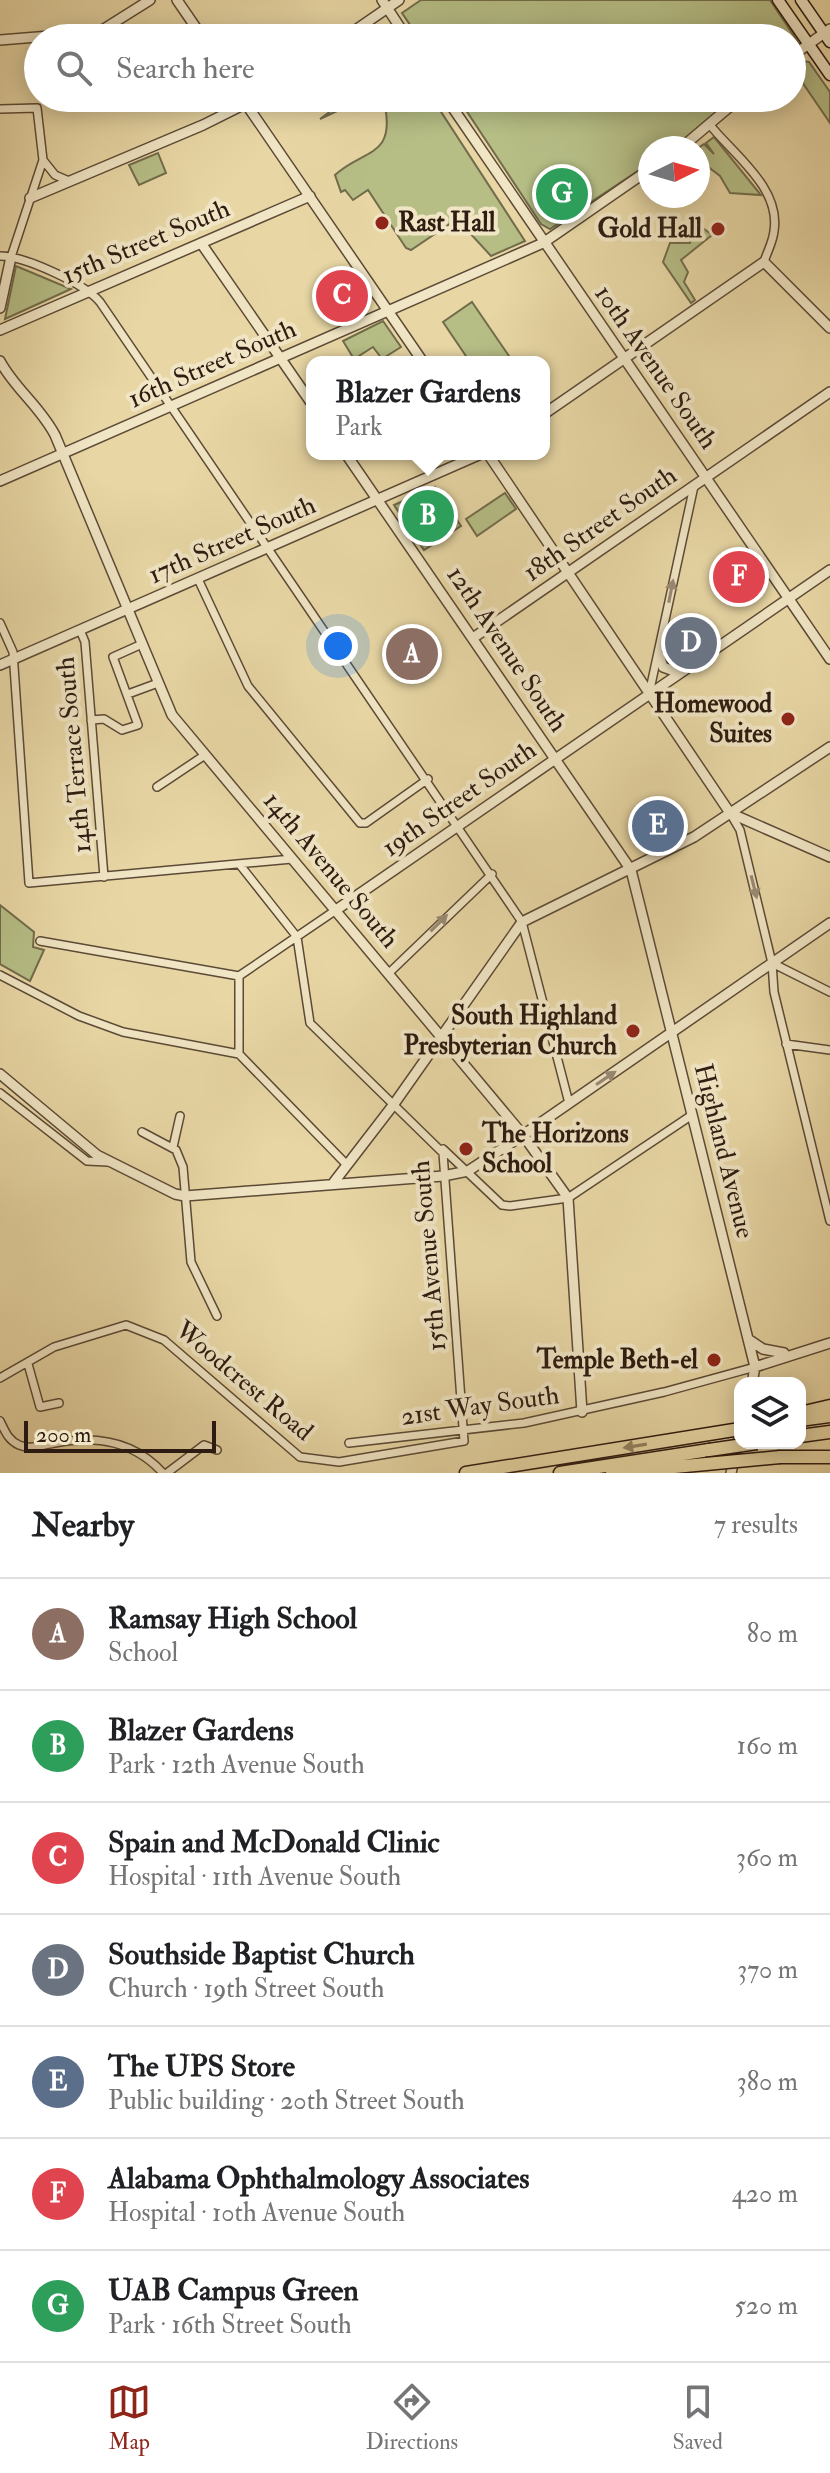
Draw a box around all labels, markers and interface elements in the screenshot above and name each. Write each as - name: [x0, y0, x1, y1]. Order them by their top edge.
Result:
- search box: [24, 24, 806, 112]
- icon: search: [52, 46, 96, 90]
- text: Search here: [116, 50, 255, 87]
- north arrow: [638, 136, 710, 208]
- pin: G: [536, 164, 588, 224]
- street label: 15th Street South: [57, 192, 235, 292]
- place label: Rast Hall: [398, 207, 496, 239]
- place label: Gold Hall: [598, 213, 702, 245]
- marker: Rast Hall: [373, 214, 391, 232]
- marker: Gold Hall: [709, 220, 727, 238]
- pin: C: [316, 266, 368, 326]
- street label: 10th Avenue South: [587, 279, 725, 456]
- street label: 16th Street South: [123, 313, 301, 415]
- popup: [306, 356, 550, 460]
- text: Blazer Gardens: [335, 374, 521, 411]
- text: Park: [335, 411, 382, 443]
- street label: 18th Street South: [517, 459, 683, 589]
- pin: B: [402, 486, 454, 546]
- street label: 17th Street South: [144, 489, 321, 591]
- pin: F: [713, 547, 765, 607]
- street label: 12th Avenue South: [440, 560, 574, 738]
- one-way arrow: [666, 578, 678, 603]
- pin: D: [665, 613, 717, 673]
- pin: A: [386, 624, 438, 684]
- your location: [318, 626, 358, 666]
- street label: 14th Terrace South: [49, 655, 99, 855]
- place label: Homewood Suites: [654, 688, 772, 750]
- marker: Homewood Suites: [779, 710, 797, 728]
- street label: 19th Street South: [376, 734, 542, 864]
- street label: 14th Avenue South: [256, 785, 406, 955]
- pin: E: [632, 796, 684, 856]
- one-way arrow: [748, 875, 760, 900]
- one-way arrow: [430, 914, 448, 933]
- place label: South Highland Presbyterian Church: [403, 1000, 617, 1063]
- marker: South Highland Presbyterian Church: [624, 1022, 642, 1040]
- street label: Highland Avenue: [687, 1060, 761, 1242]
- one-way arrow: [596, 1071, 617, 1086]
- place label: The Horizons School: [481, 1118, 629, 1180]
- marker: The Horizons School: [457, 1140, 475, 1158]
- street label: 15th Avenue South: [405, 1159, 453, 1353]
- street label: Woodcrest Road: [168, 1313, 320, 1448]
- place label: Temple Beth-el: [536, 1344, 698, 1377]
- marker: Temple Beth-el: [705, 1351, 723, 1369]
- map controls: [734, 1377, 806, 1449]
- button: layers: [734, 1377, 806, 1449]
- street label: 21st Way South: [399, 1379, 561, 1433]
- scale bar: [24, 1417, 216, 1453]
- text: 200 m: [36, 1421, 91, 1449]
- one-way arrow: [622, 1440, 647, 1453]
- text: Nearby: [32, 1504, 134, 1547]
- text: 7 results: [714, 1509, 798, 1541]
- text: Ramsay High School: [108, 1600, 357, 1637]
- text: A: [50, 1618, 66, 1650]
- text: 80 m: [747, 1618, 798, 1650]
- text: School: [108, 1637, 178, 1669]
- text: Blazer Gardens: [108, 1712, 294, 1749]
- text: B: [49, 1730, 67, 1762]
- text: 160 m: [737, 1730, 798, 1762]
- text: Park · 12th Avenue South: [108, 1749, 365, 1781]
- text: Spain and McDonald Clinic: [108, 1824, 440, 1861]
- text: C: [48, 1842, 68, 1874]
- text: 360 m: [736, 1842, 798, 1874]
- text: Hospital · 11th Avenue South: [108, 1861, 401, 1893]
- text: Southside Baptist Church: [108, 1936, 415, 1973]
- text: D: [47, 1954, 69, 1986]
- text: 370 m: [737, 1954, 798, 1986]
- text: Church · 19th Street South: [108, 1973, 384, 2005]
- text: The UPS Store: [108, 2048, 295, 2085]
- text: E: [49, 2066, 67, 2098]
- text: 380 m: [737, 2066, 798, 2098]
- text: Public building · 20th Street South: [108, 2085, 465, 2117]
- text: Alabama Ophthalmology Associates: [108, 2160, 530, 2197]
- text: F: [50, 2178, 66, 2210]
- text: 420 m: [732, 2178, 798, 2210]
- text: Hospital · 10th Avenue South: [108, 2197, 405, 2229]
- text: UAB Campus Green: [108, 2272, 359, 2309]
- text: G: [47, 2290, 69, 2322]
- text: 520 m: [735, 2290, 798, 2322]
- text: Park · 16th Street South: [108, 2309, 352, 2341]
- tab: Map: [107, 2380, 151, 2456]
- tab: Directions: [366, 2380, 458, 2456]
- tab: Saved: [673, 2380, 723, 2456]

